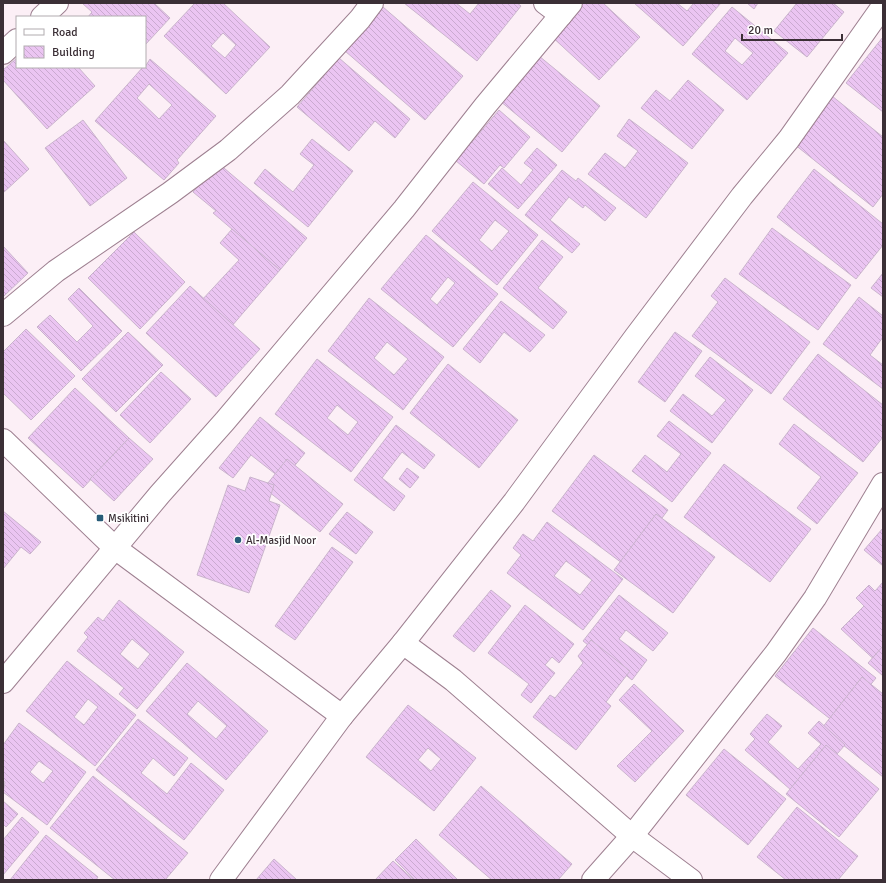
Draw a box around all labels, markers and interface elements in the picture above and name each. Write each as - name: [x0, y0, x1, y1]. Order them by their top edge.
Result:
- legend: [16, 16, 146, 68]
- scale bar: [742, 16, 842, 42]
- text: 20 m: [748, 23, 773, 38]
- text: Road: [52, 25, 78, 40]
- text: Building: [52, 45, 95, 60]
- place label: Msikitini: [108, 512, 149, 525]
- marker: Msikitini: [95, 513, 105, 523]
- place label: Al-Masjid Noor: [246, 534, 316, 547]
- marker: Al-Masjid Noor: [233, 535, 243, 545]

